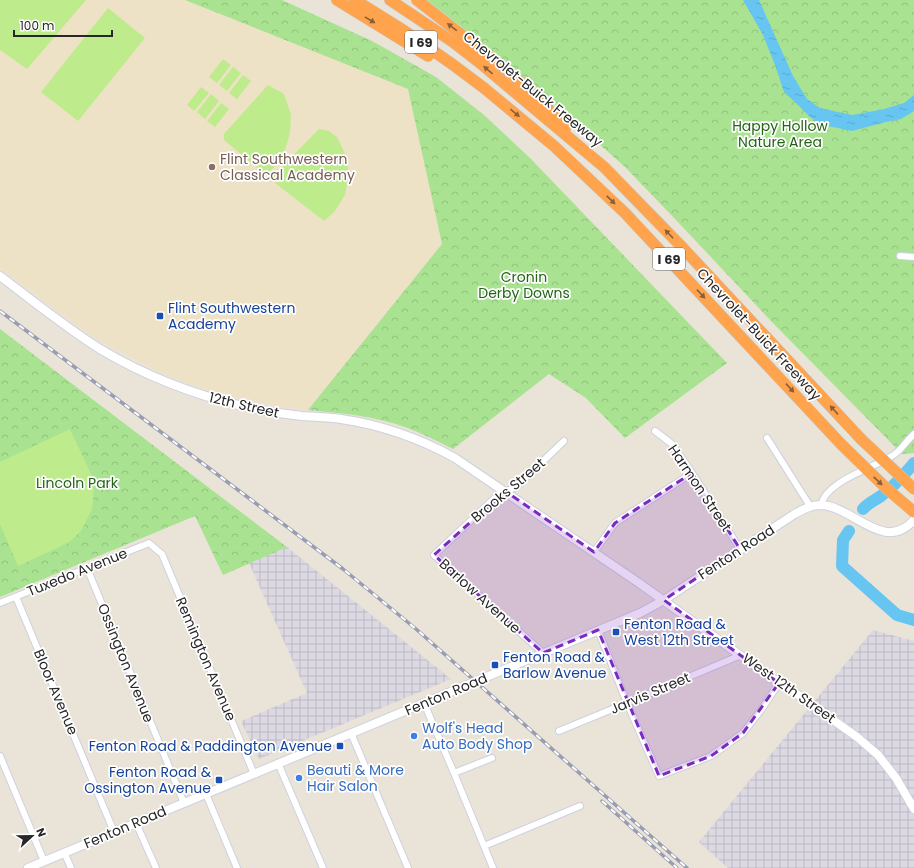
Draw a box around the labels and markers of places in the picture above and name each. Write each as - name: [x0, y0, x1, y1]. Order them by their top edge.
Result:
- place label: Flint Southwestern Classical Academy: [220, 149, 355, 185]
- marker: Flint Southwestern Classical Academy: [207, 162, 217, 172]
- place label: Flint Southwestern Academy: [168, 298, 295, 334]
- marker: Flint Southwestern Academy: [155, 311, 165, 321]
- place label: Fenton Road & West 12th Street: [624, 614, 734, 650]
- marker: Fenton Road & West 12th Street: [611, 627, 621, 637]
- place label: Fenton Road & Barlow Avenue: [503, 647, 607, 683]
- marker: Fenton Road & Barlow Avenue: [490, 660, 500, 670]
- place label: Wolf's Head Auto Body Shop: [422, 718, 532, 754]
- marker: Wolf's Head Auto Body Shop: [409, 731, 419, 741]
- place label: Fenton Road & Paddington Avenue: [89, 736, 332, 756]
- marker: Fenton Road & Paddington Avenue: [335, 741, 345, 751]
- place label: Beauti & More Hair Salon: [307, 760, 404, 796]
- place label: Fenton Road & Ossington Avenue: [84, 762, 212, 798]
- marker: Beauti & More Hair Salon: [294, 773, 304, 783]
- marker: Fenton Road & Ossington Avenue: [214, 775, 224, 785]

